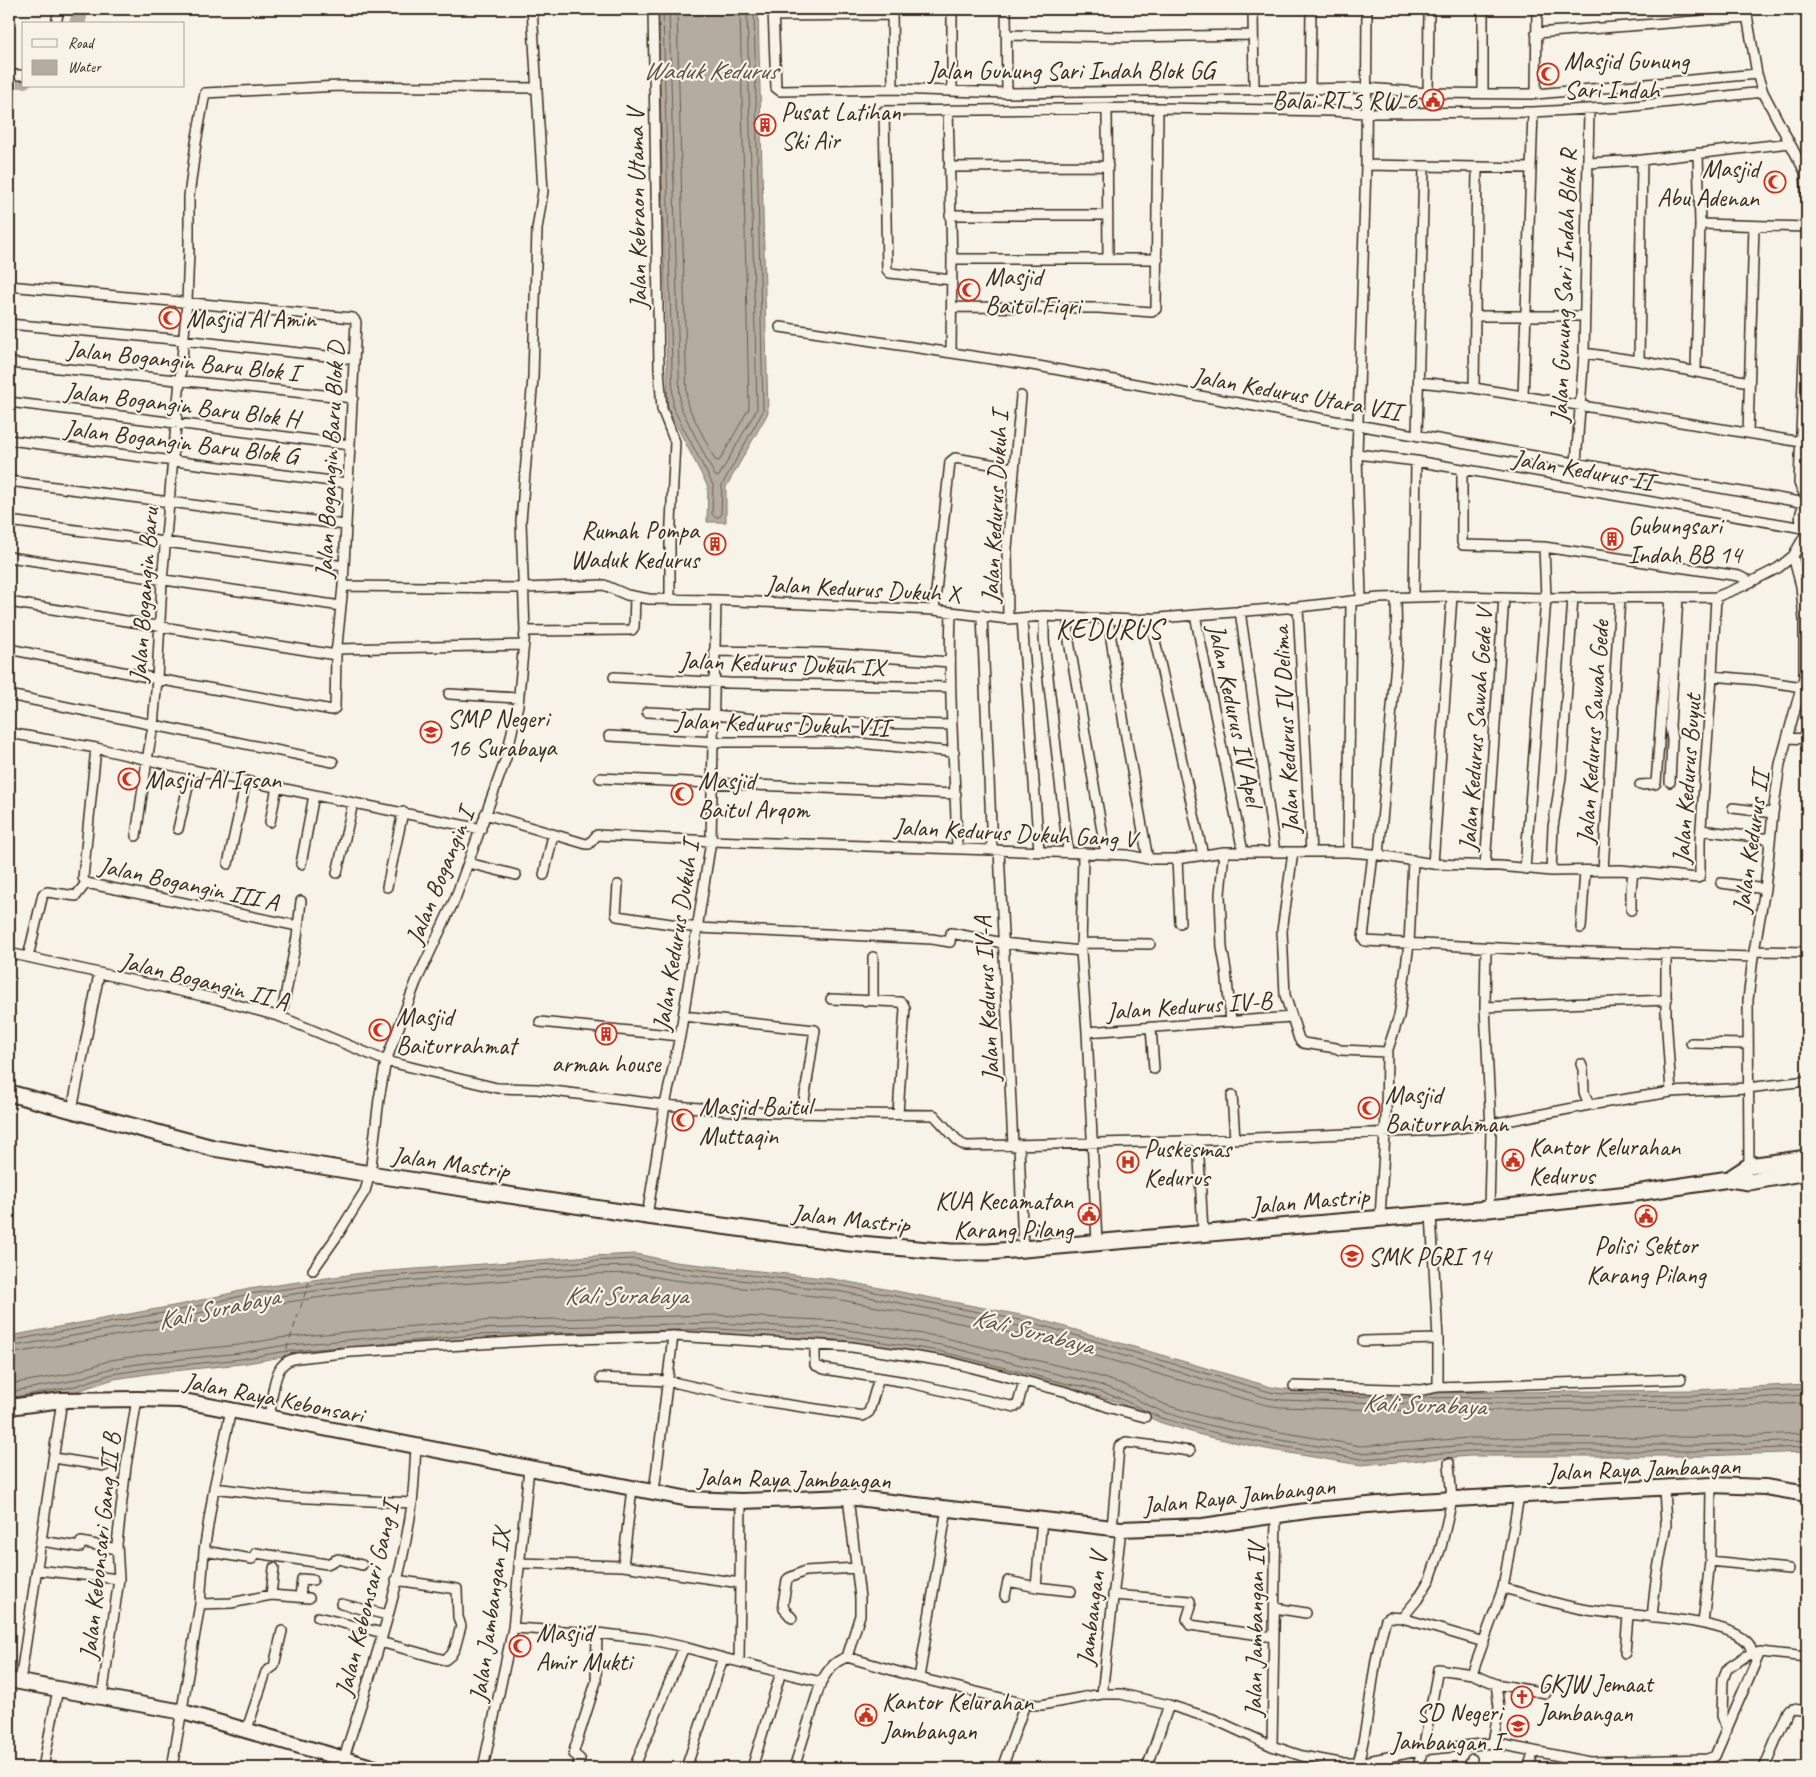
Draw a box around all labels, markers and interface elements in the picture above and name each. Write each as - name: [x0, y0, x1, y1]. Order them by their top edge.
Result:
- legend: [22, 22, 185, 88]
- text: Road: [68, 34, 95, 53]
- place label: Masjid Gunung Sari Indah: [1564, 45, 1691, 106]
- water label: Waduk Kedurus: [643, 54, 781, 87]
- street label: Jalan Gunung Sari Indah Blok GG: [927, 55, 1217, 87]
- text: Water: [68, 58, 102, 77]
- mosque icon: Masjid Gunung Sari Indah: [1536, 62, 1560, 86]
- place label: Balai RT 5 RW 6: [1272, 85, 1418, 117]
- public building icon: Balai RT 5 RW 6: [1421, 88, 1445, 112]
- place label: Pusat Latihan Ski Air: [781, 96, 901, 157]
- street label: Jalan Kebraon Utama V: [619, 104, 655, 310]
- building icon: Pusat Latihan Ski Air: [753, 113, 777, 137]
- street label: Jalan Gunung Sari Indah Blok R: [1543, 146, 1585, 424]
- place label: Masjid Abu Adenan: [1657, 153, 1762, 214]
- mosque icon: Masjid Abu Adenan: [1763, 170, 1787, 194]
- place label: Masjid Baitul Fiqri: [985, 261, 1084, 322]
- mosque icon: Masjid Baitul Fiqri: [957, 278, 981, 302]
- place label: Masjid Al Amin: [186, 303, 317, 335]
- mosque icon: Masjid Al Amin: [158, 306, 182, 330]
- street label: Jalan Bogangin Baru Blok I: [65, 333, 306, 390]
- street label: Jalan Bogangin Baru Blok D: [308, 339, 352, 580]
- street label: Jalan Kedurus Utara VII: [1189, 360, 1408, 429]
- street label: Jalan Bogangin Baru Blok H: [62, 375, 305, 436]
- street label: Jalan Kedurus Dukuh I: [974, 405, 1016, 604]
- street label: Jalan Bogangin Baru Blok G: [62, 412, 303, 473]
- street label: Jalan Kedurus II: [1509, 442, 1660, 499]
- street label: Jalan Bogangin Baru: [122, 505, 166, 684]
- place label: Gubungsari Indah BB 14: [1628, 510, 1744, 571]
- place label: Rumah Pompa Waduk Kedurus: [570, 515, 701, 576]
- building icon: Gubungsari Indah BB 14: [1600, 527, 1624, 551]
- building icon: Rumah Pompa Waduk Kedurus: [703, 532, 727, 556]
- street label: Jalan Kedurus Dukuh X: [764, 568, 963, 610]
- street label: Jalan Kedurus Sawah Gede V: [1452, 603, 1501, 853]
- district label: KEDURUS: [1055, 611, 1167, 646]
- street label: Jalan Kedurus Sawah Gede: [1569, 617, 1617, 846]
- street label: Jalan Kedurus IV Apel: [1200, 620, 1271, 814]
- street label: Jalan Kedurus IV Delima: [1264, 623, 1307, 836]
- street label: Jalan Kedurus Dukuh IX: [678, 644, 889, 684]
- street label: Jalan Kedurus Buyut: [1665, 691, 1709, 866]
- place label: SMP Negeri 16 Surabaya: [447, 703, 558, 764]
- street label: Jalan Kedurus Dukuh VII: [673, 704, 894, 744]
- school or university icon: SMP Negeri 16 Surabaya: [419, 720, 443, 744]
- place label: Masjid Al Iqsan: [145, 764, 282, 796]
- place label: Masjid Baitul Arqom: [698, 765, 811, 826]
- street label: Jalan Kedurus II: [1725, 765, 1777, 916]
- mosque icon: Masjid Al Iqsan: [117, 767, 141, 791]
- mosque icon: Masjid Baitul Arqom: [670, 782, 694, 806]
- street label: Jalan Bogangin I: [398, 798, 484, 950]
- street label: Jalan Kedurus Dukuh Gang V: [892, 811, 1141, 856]
- street label: Jalan Kedurus Dukuh I: [645, 833, 708, 1034]
- street label: Jalan Bogangin III A: [95, 849, 283, 919]
- street label: Jalan Kedurus IV-A: [967, 914, 1007, 1083]
- street label: Jalan Bogangin II A: [116, 944, 293, 1017]
- street label: Jalan Kedurus IV-B: [1104, 984, 1275, 1028]
- place label: Masjid Baiturrahmat: [396, 1001, 520, 1062]
- mosque icon: Masjid Baiturrahmat: [368, 1018, 392, 1042]
- building icon: arman house: [594, 1022, 618, 1046]
- place label: arman house: [552, 1048, 662, 1080]
- place label: Masjid Baiturrahman: [1385, 1079, 1510, 1140]
- place label: Masjid Baitul Muttaqin: [699, 1091, 817, 1152]
- mosque icon: Masjid Baiturrahman: [1357, 1096, 1381, 1120]
- mosque icon: Masjid Baitul Muttaqin: [671, 1108, 695, 1132]
- place label: Kantor Kelurahan Kedurus: [1529, 1131, 1681, 1192]
- place label: Puskesmas Kedurus: [1144, 1133, 1234, 1194]
- street label: Jalan Mastrip: [389, 1139, 513, 1187]
- public building icon: Kantor Kelurahan Kedurus: [1501, 1148, 1525, 1172]
- hospital icon: Puskesmas Kedurus: [1116, 1150, 1140, 1174]
- street label: Jalan Mastrip: [1249, 1180, 1372, 1222]
- place label: KUA Kecamatan Karang Pilang: [935, 1185, 1075, 1246]
- street label: Jalan Mastrip: [790, 1197, 913, 1241]
- public building icon: KUA Kecamatan Karang Pilang: [1077, 1202, 1101, 1226]
- public building icon: Polisi Sektor Karang Pilang: [1634, 1204, 1658, 1228]
- place label: Polisi Sektor Karang Pilang: [1586, 1230, 1708, 1291]
- place label: SMK PGRI 14: [1368, 1241, 1494, 1273]
- school or university icon: SMK PGRI 14: [1340, 1244, 1364, 1268]
- water label: Kali Surabaya: [154, 1279, 285, 1337]
- water label: Kali Surabaya: [564, 1279, 691, 1312]
- water label: Kali Surabaya: [969, 1301, 1100, 1363]
- street label: Jalan Raya Kebonsari: [180, 1365, 370, 1432]
- water label: Kali Surabaya: [1362, 1386, 1489, 1423]
- street label: Jalan Kebonsari Gang II B: [72, 1429, 128, 1662]
- street label: Jalan Raya Jambangan: [1546, 1450, 1742, 1488]
- street label: Jalan Raya Jambangan: [696, 1461, 892, 1497]
- street label: Jalan Raya Jambangan: [1140, 1470, 1338, 1522]
- street label: Jalan Kebonsari Gang I: [327, 1493, 408, 1700]
- street label: Jalan Jambangan IX: [462, 1523, 518, 1705]
- street label: Jalan Jambangan IV: [1237, 1538, 1273, 1718]
- street label: Jambangan V: [1069, 1546, 1115, 1668]
- place label: Masjid Amir Mukti: [536, 1617, 635, 1678]
- mosque icon: Masjid Amir Mukti: [508, 1634, 532, 1658]
- place label: GKJW Jemaat Jambangan: [1537, 1668, 1655, 1729]
- church icon: GKJW Jemaat Jambangan: [1510, 1685, 1534, 1709]
- place label: Kantor Kelurahan Jambangan: [881, 1686, 1034, 1747]
- place label: SD Negeri Jambangan I: [1390, 1697, 1508, 1758]
- public building icon: Kantor Kelurahan Jambangan: [854, 1703, 878, 1727]
- school or university icon: SD Negeri Jambangan I: [1506, 1714, 1530, 1738]

